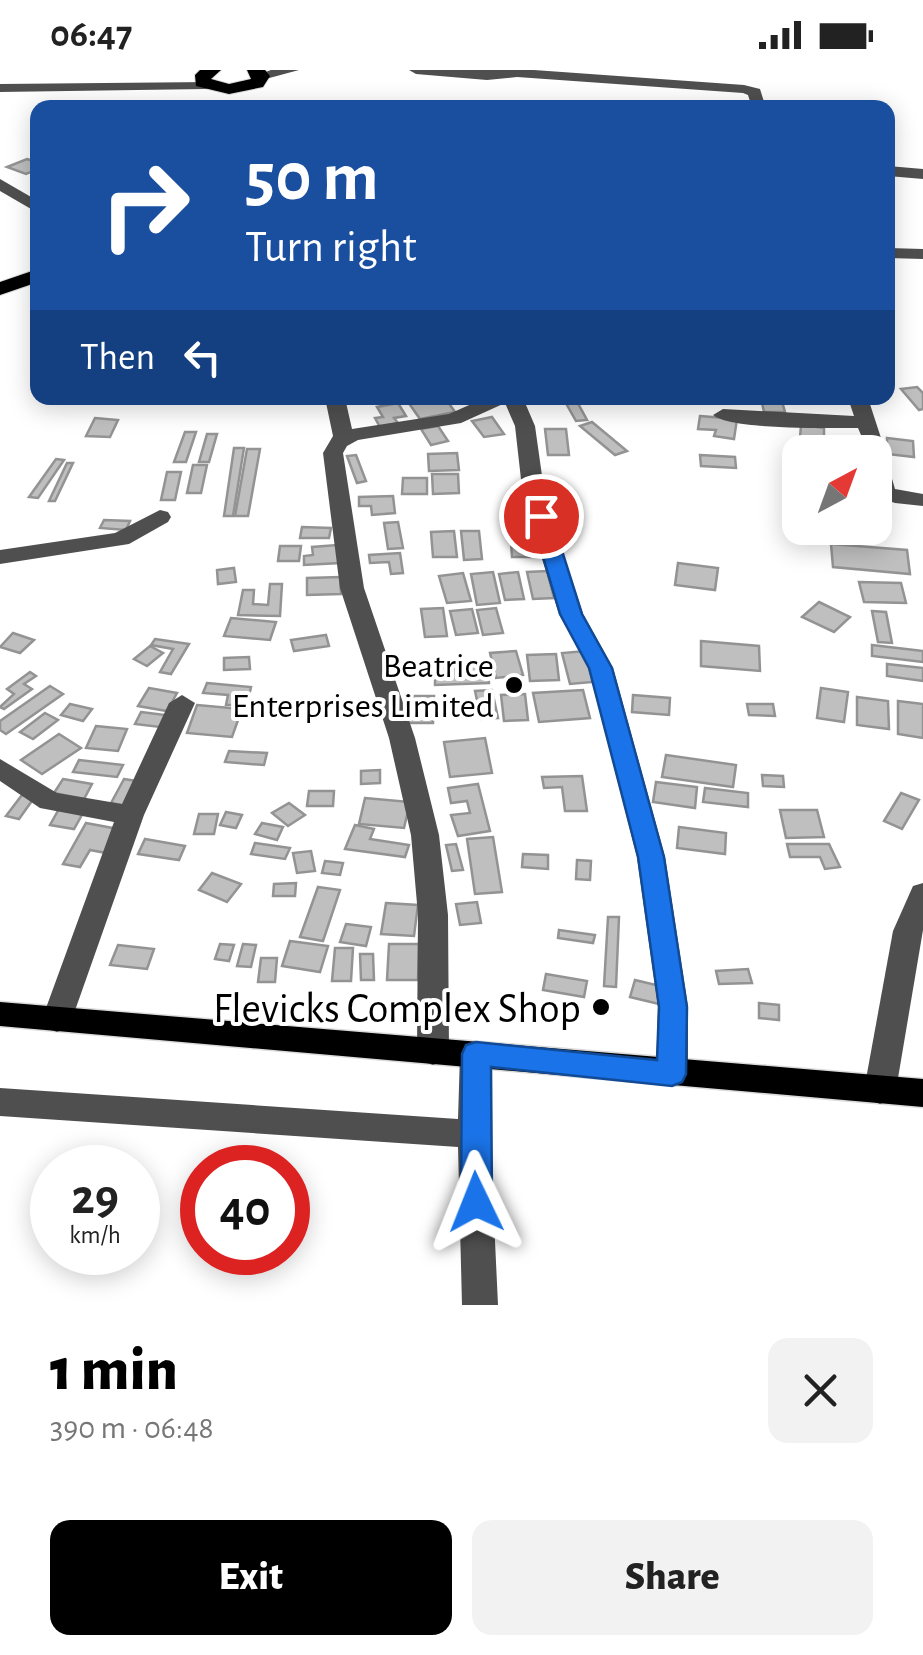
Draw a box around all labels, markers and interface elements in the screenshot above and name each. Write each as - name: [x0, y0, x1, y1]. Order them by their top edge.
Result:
- text: 06:47: [50, 16, 132, 54]
- icon: right: [80, 140, 210, 270]
- text: 50 m: [245, 143, 379, 213]
- text: Turn right: [245, 225, 417, 270]
- icon: left: [175, 330, 230, 385]
- text: Then: [80, 339, 155, 377]
- north arrow: [782, 435, 892, 545]
- map controls: [782, 435, 892, 545]
- pin: [499, 474, 584, 559]
- icon: arrive: [514, 489, 569, 544]
- place label: Beatrice Enterprises Limited: [232, 649, 494, 724]
- marker: Beatrice Enterprises Limited: [503, 674, 525, 696]
- place label: Flevicks Complex Shop: [213, 988, 581, 1030]
- marker: Flevicks Complex Shop: [590, 996, 612, 1018]
- speed limit sign: 40: [180, 1145, 310, 1275]
- position arrow: [424, 1150, 528, 1254]
- text: 29: [71, 1173, 119, 1223]
- text: km/h: [69, 1223, 121, 1248]
- button: close: [768, 1338, 873, 1443]
- text: 1 min: [50, 1341, 178, 1401]
- text: 390 m · 06:48: [50, 1412, 214, 1444]
- button: Exit: [50, 1520, 452, 1635]
- button: Share: [472, 1520, 873, 1635]

